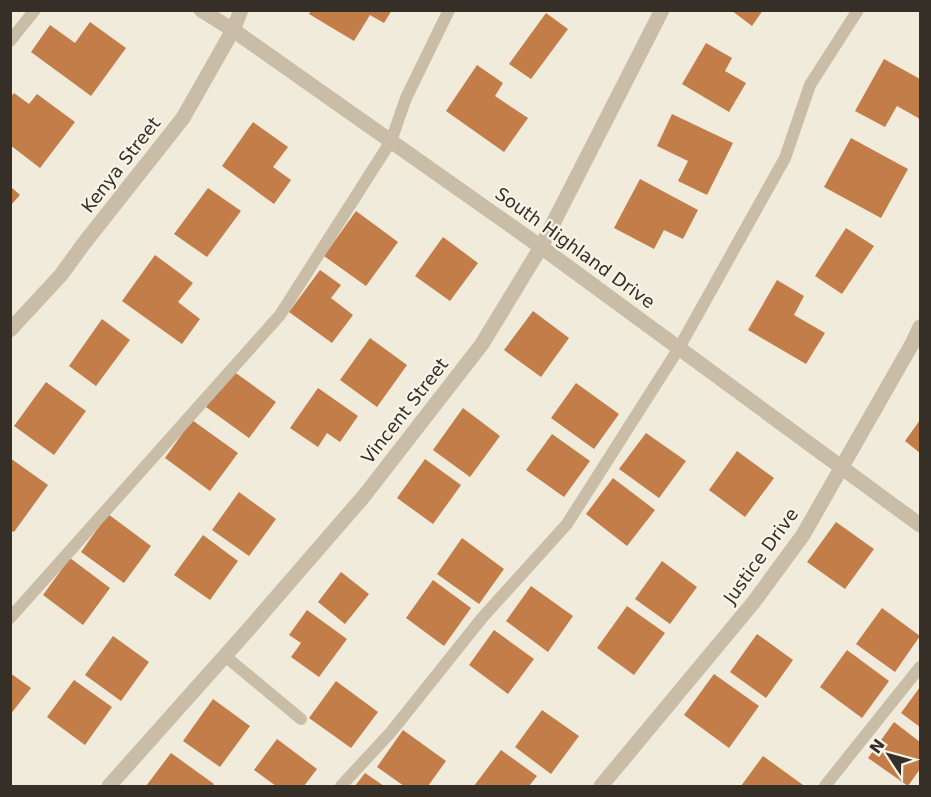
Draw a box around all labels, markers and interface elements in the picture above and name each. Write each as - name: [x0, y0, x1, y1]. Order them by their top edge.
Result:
- street label: Kenya Street: [77, 113, 164, 217]
- street label: South Highland Drive: [491, 183, 659, 313]
- street label: Vincent Street: [357, 354, 452, 468]
- street label: Justice Drive: [718, 504, 802, 608]
- north arrow: [859, 725, 919, 785]
- text: N: [866, 735, 889, 757]

